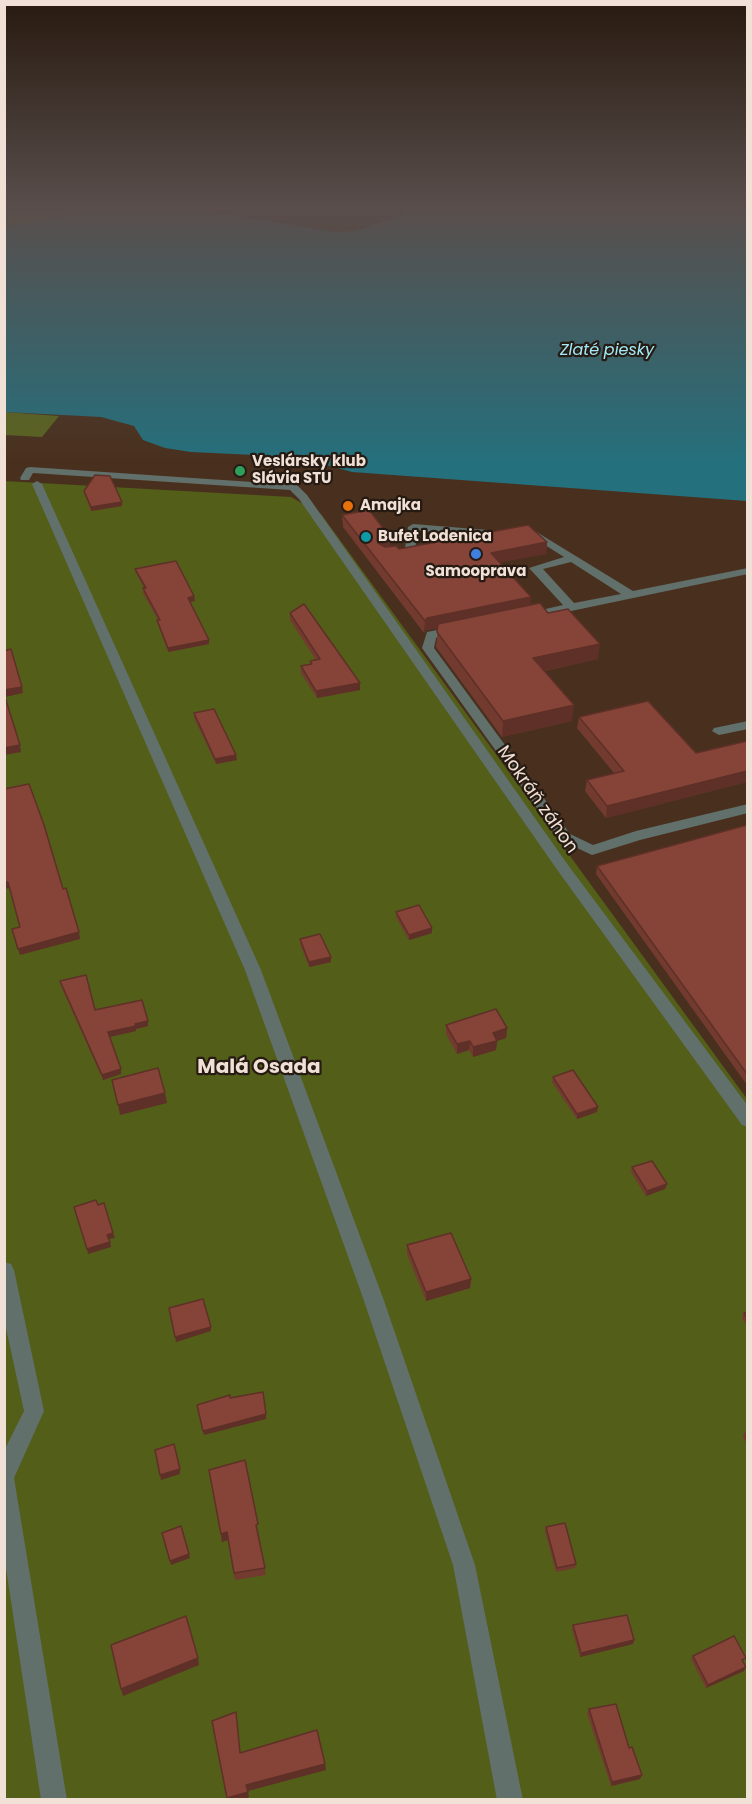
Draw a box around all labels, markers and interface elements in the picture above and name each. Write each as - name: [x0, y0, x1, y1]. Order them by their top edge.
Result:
- water label: Zlaté piesky: [560, 341, 654, 361]
- place label: Veslársky klub Slávia STU: [252, 453, 366, 488]
- marker: Veslársky klub Slávia STU: [233, 464, 247, 478]
- place label: Amajka: [360, 497, 421, 515]
- marker: Amajka: [341, 499, 355, 513]
- place label: Bufet Lodenica: [378, 528, 492, 546]
- marker: Bufet Lodenica: [359, 530, 373, 544]
- marker: Samooprava: [469, 547, 483, 561]
- place label: Samooprava: [426, 563, 526, 581]
- street label: Mokráň záhon: [492, 742, 582, 858]
- district label: Malá Osada: [197, 1056, 321, 1080]

